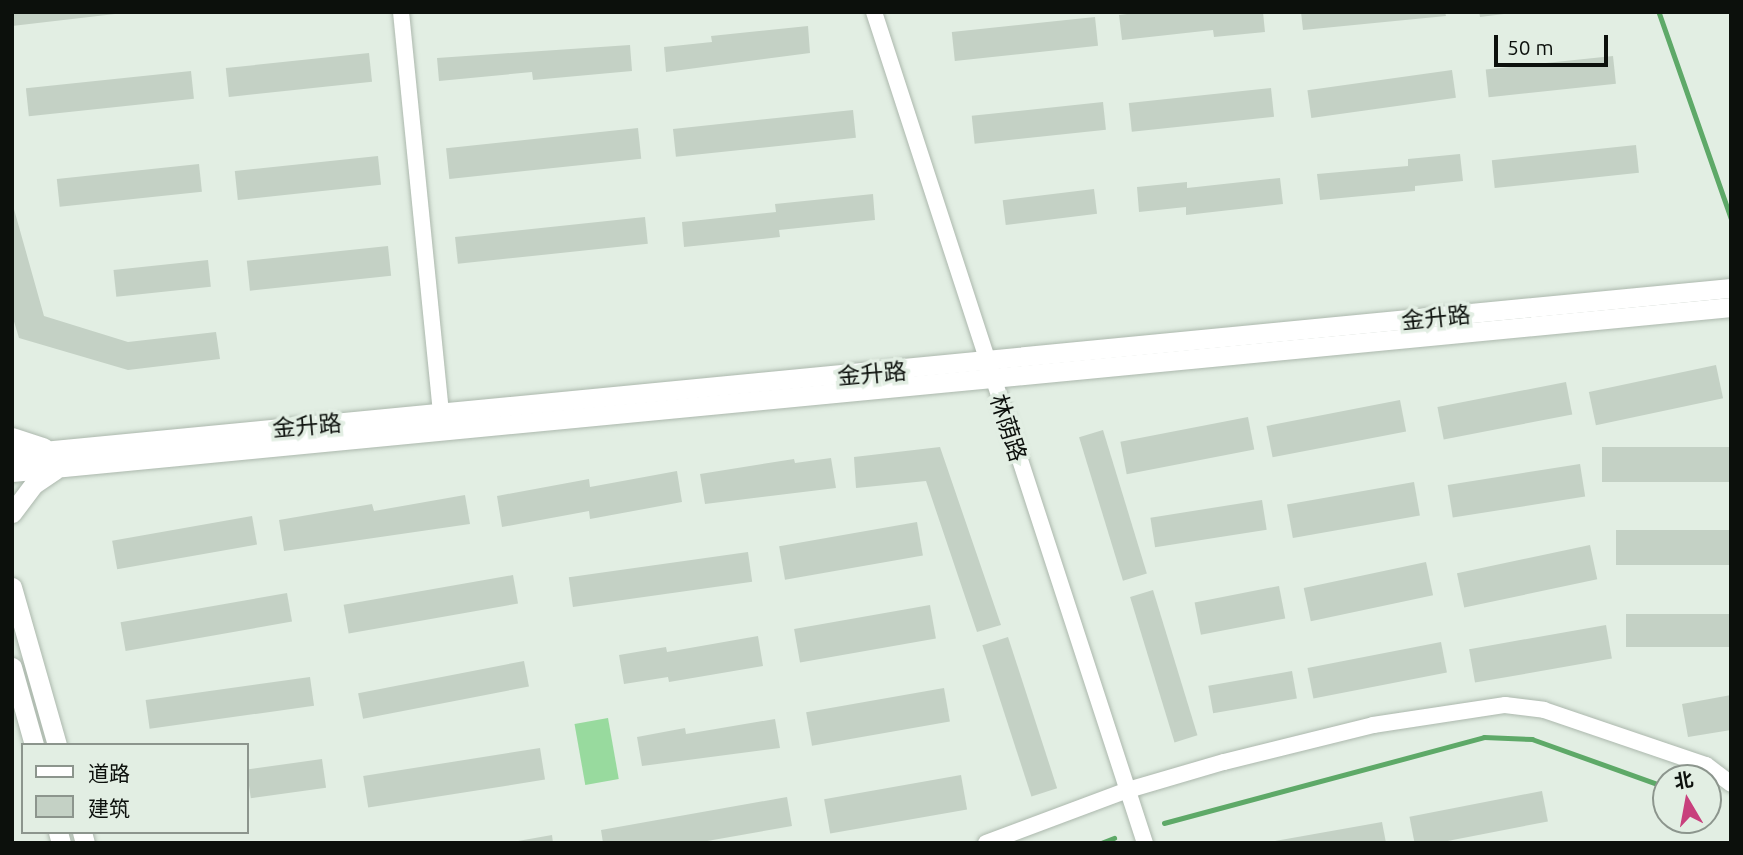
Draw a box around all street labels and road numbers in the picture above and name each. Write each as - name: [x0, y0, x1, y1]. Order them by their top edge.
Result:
- street label: 金升路: [1400, 301, 1472, 335]
- street label: 金升路: [836, 357, 908, 391]
- street label: 林荫路: [984, 391, 1032, 465]
- street label: 金升路: [271, 409, 343, 443]

